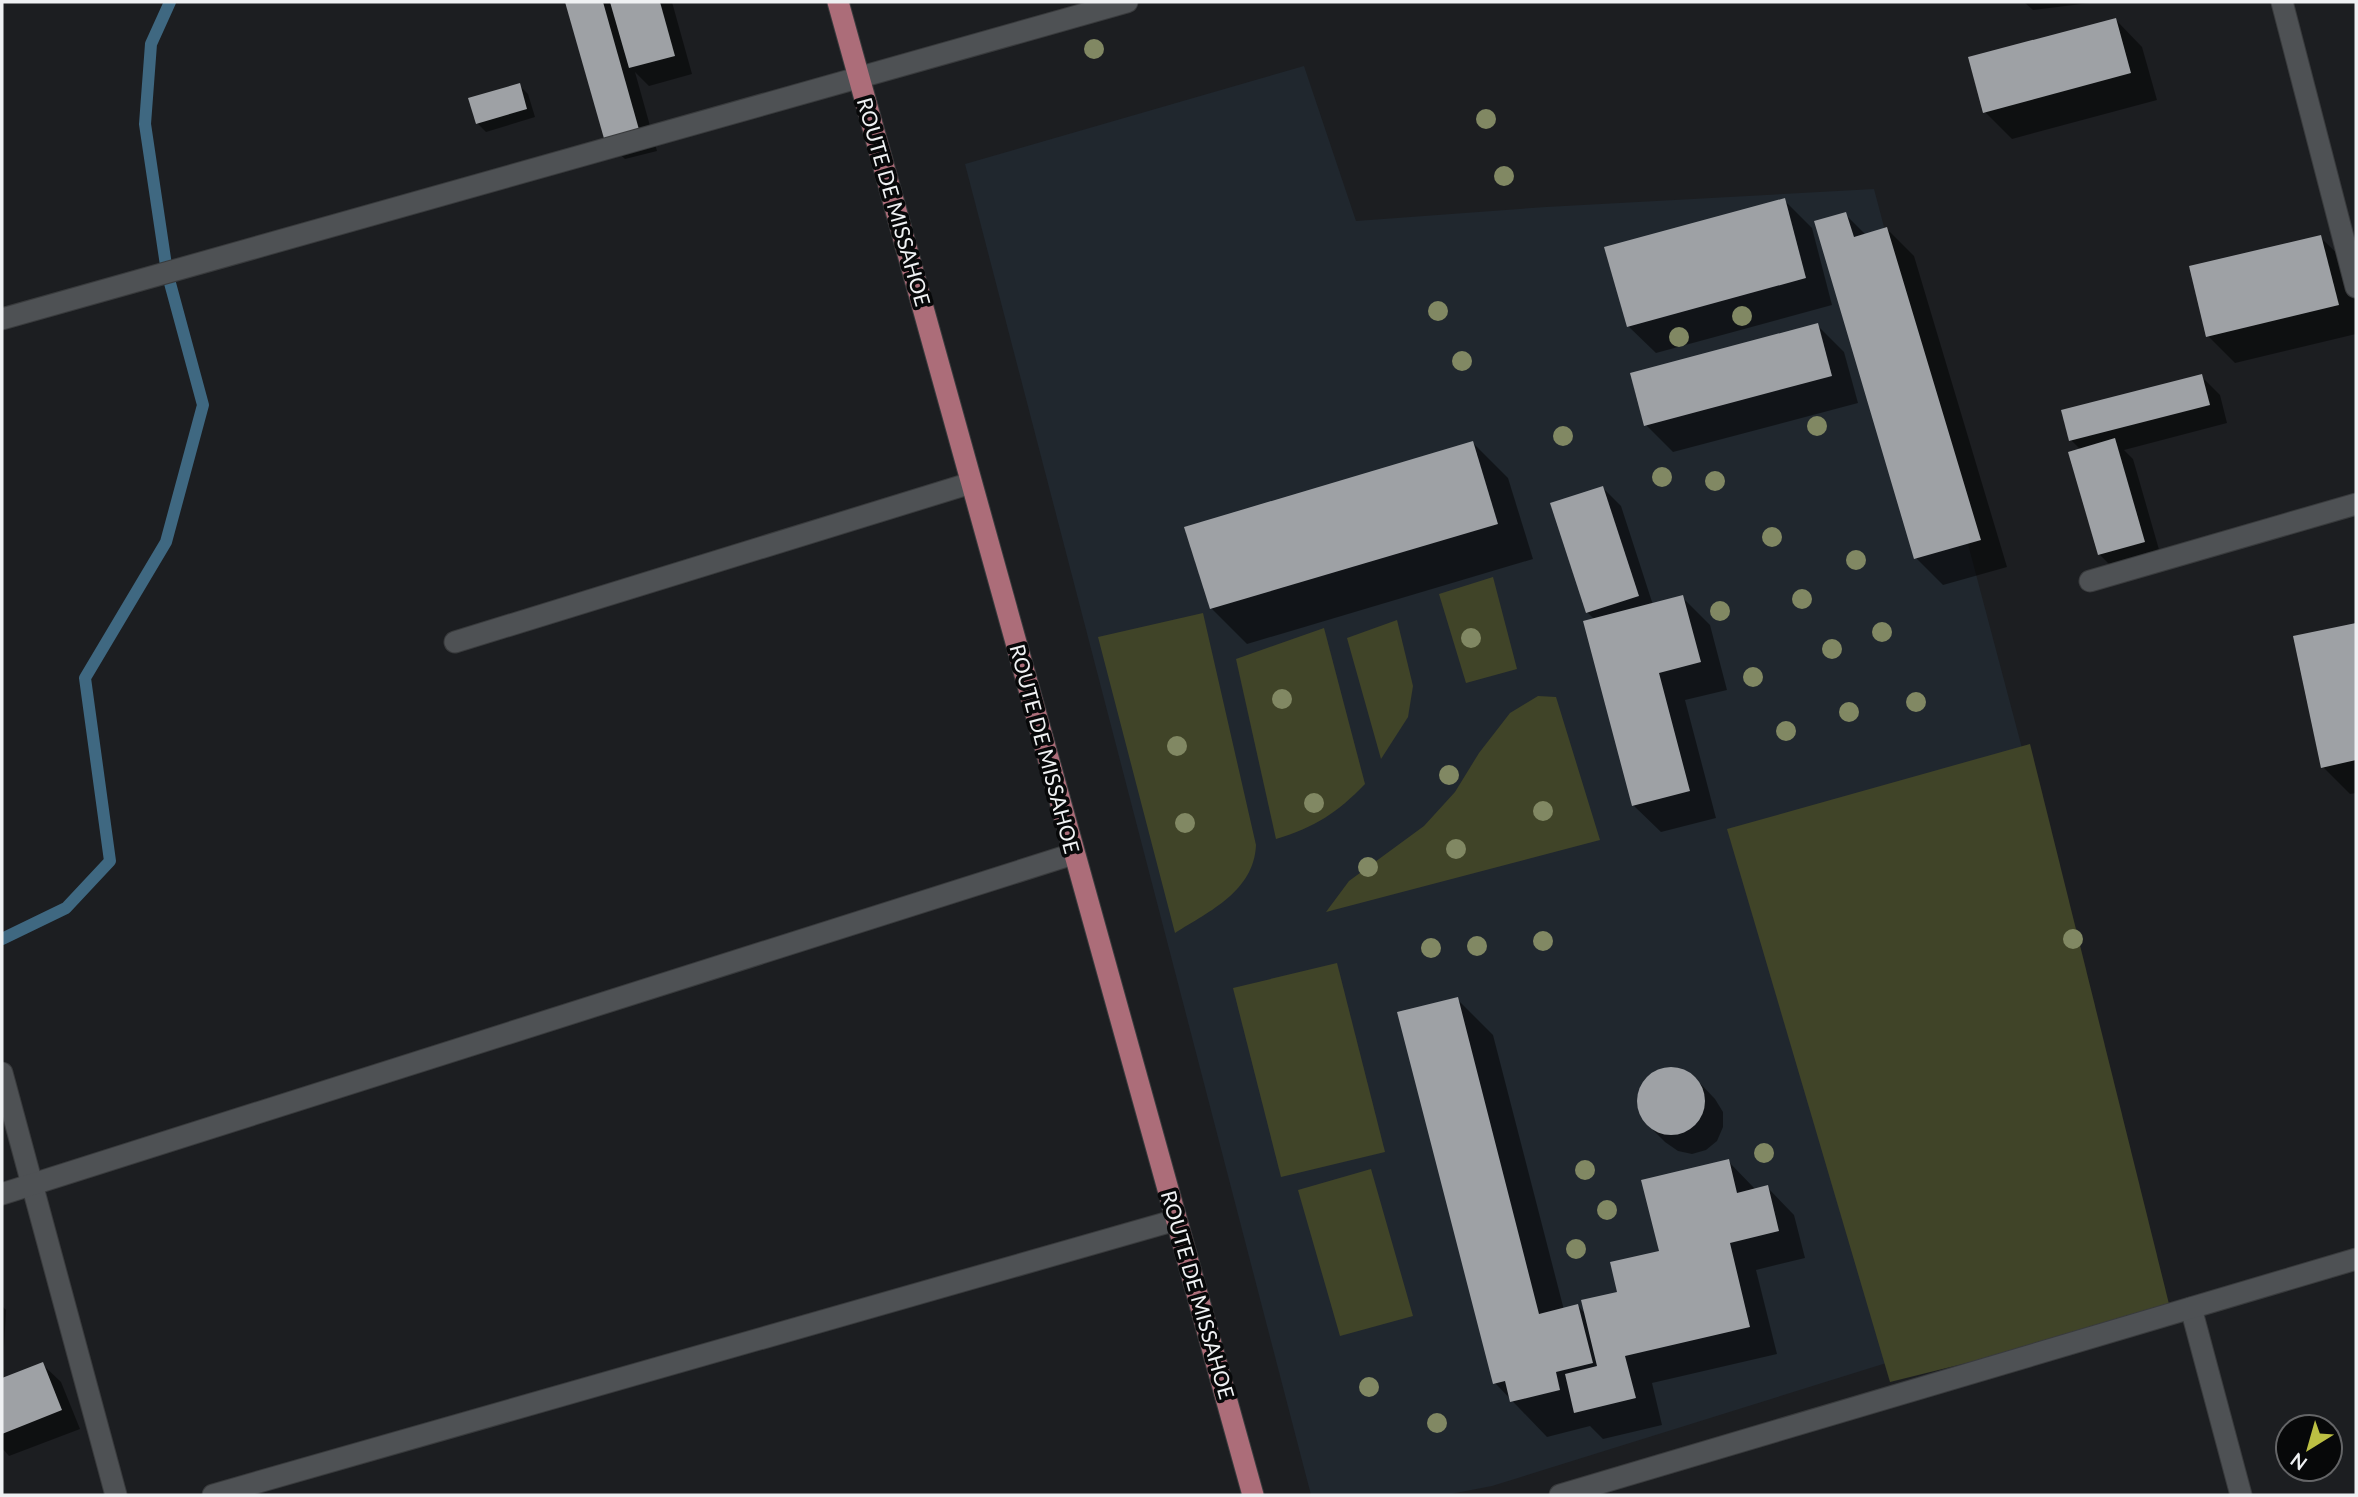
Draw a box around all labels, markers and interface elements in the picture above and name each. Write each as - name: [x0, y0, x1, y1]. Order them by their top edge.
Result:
- street label: ROUTE DE MISSAHOE: [853, 94, 936, 309]
- street label: ROUTE DE MISSAHOE: [1005, 641, 1085, 856]
- street label: ROUTE DE MISSAHOE: [1157, 1187, 1240, 1402]
- north arrow: [2274, 1413, 2344, 1483]
- text: N: [2286, 1448, 2311, 1476]

